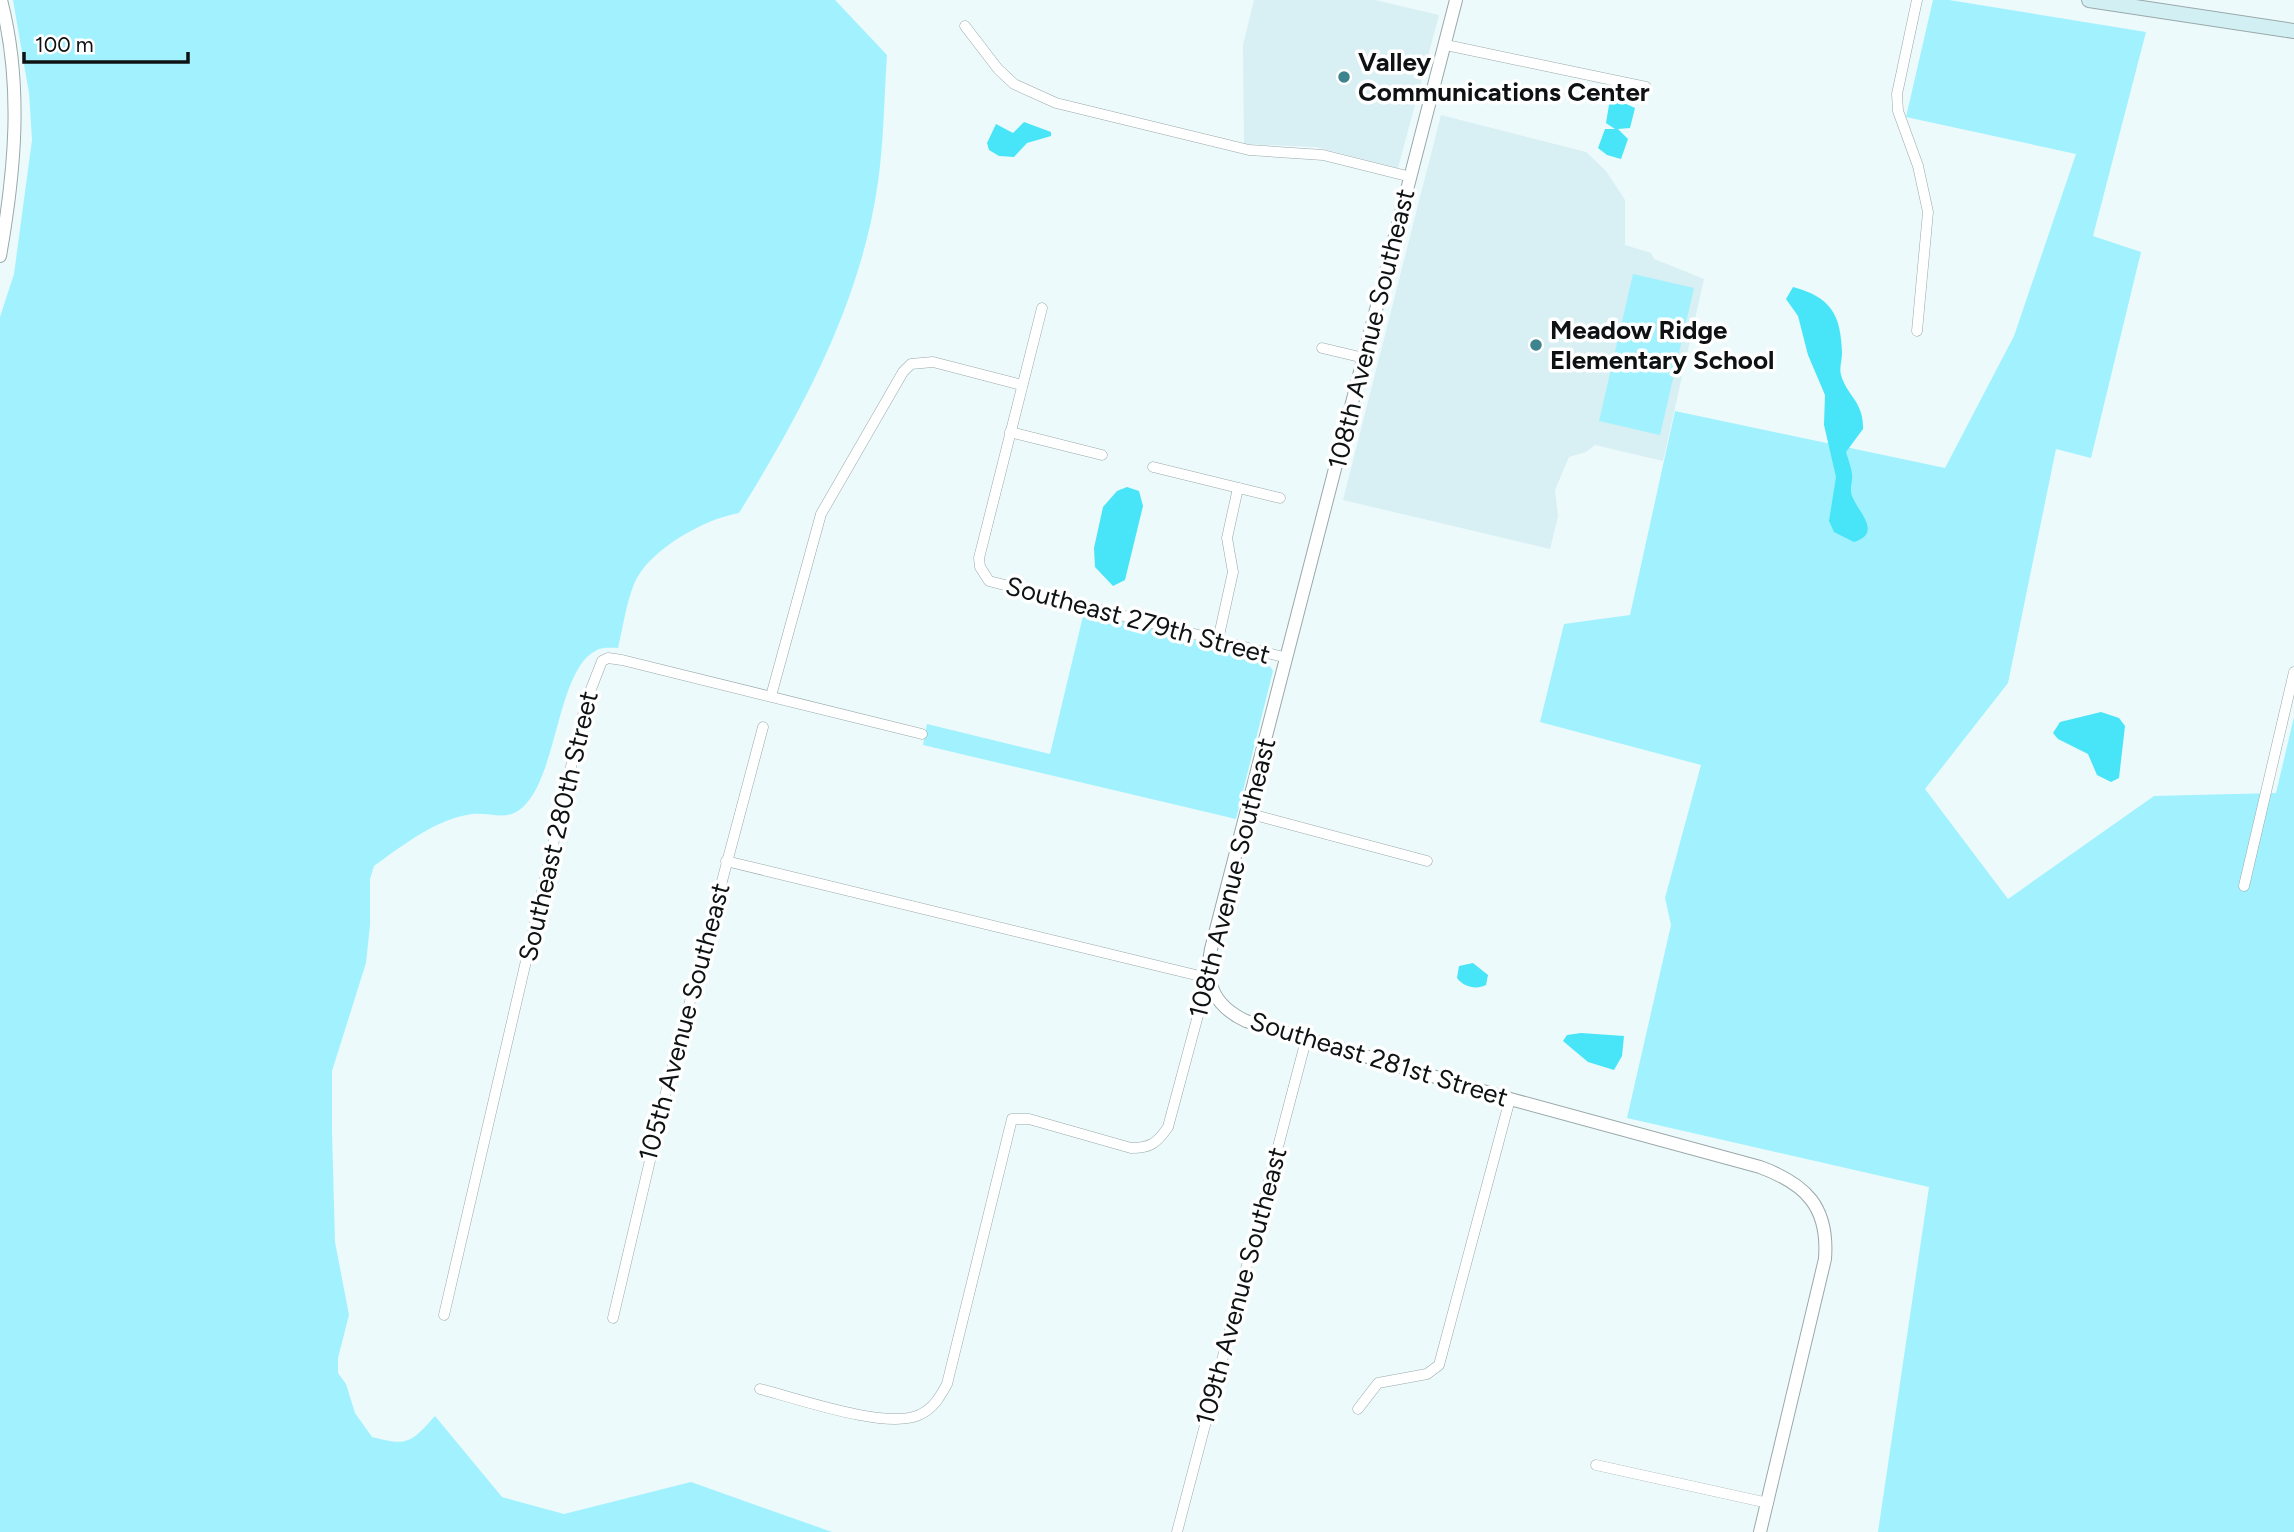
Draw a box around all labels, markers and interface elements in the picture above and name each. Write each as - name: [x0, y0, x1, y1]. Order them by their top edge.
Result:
- scale bar: [24, 21, 189, 65]
- text: 100 m: [35, 32, 94, 57]
- place label: Valley Communications Center: [1358, 46, 1650, 108]
- marker: Valley Communications Center: [1336, 69, 1352, 85]
- street label: 108th Avenue Southeast: [1321, 185, 1421, 472]
- place label: Meadow Ridge Elementary School: [1550, 314, 1774, 376]
- marker: Meadow Ridge Elementary School: [1528, 337, 1544, 353]
- street label: Southeast 279th Street: [1002, 569, 1274, 671]
- street label: Southeast 280th Street: [511, 688, 605, 964]
- street label: 108th Avenue Southeast: [1182, 734, 1282, 1021]
- street label: 105th Avenue Southeast: [631, 879, 737, 1165]
- street label: Southeast 281st Street: [1246, 1005, 1512, 1114]
- street label: 109th Avenue Southeast: [1188, 1143, 1294, 1429]

